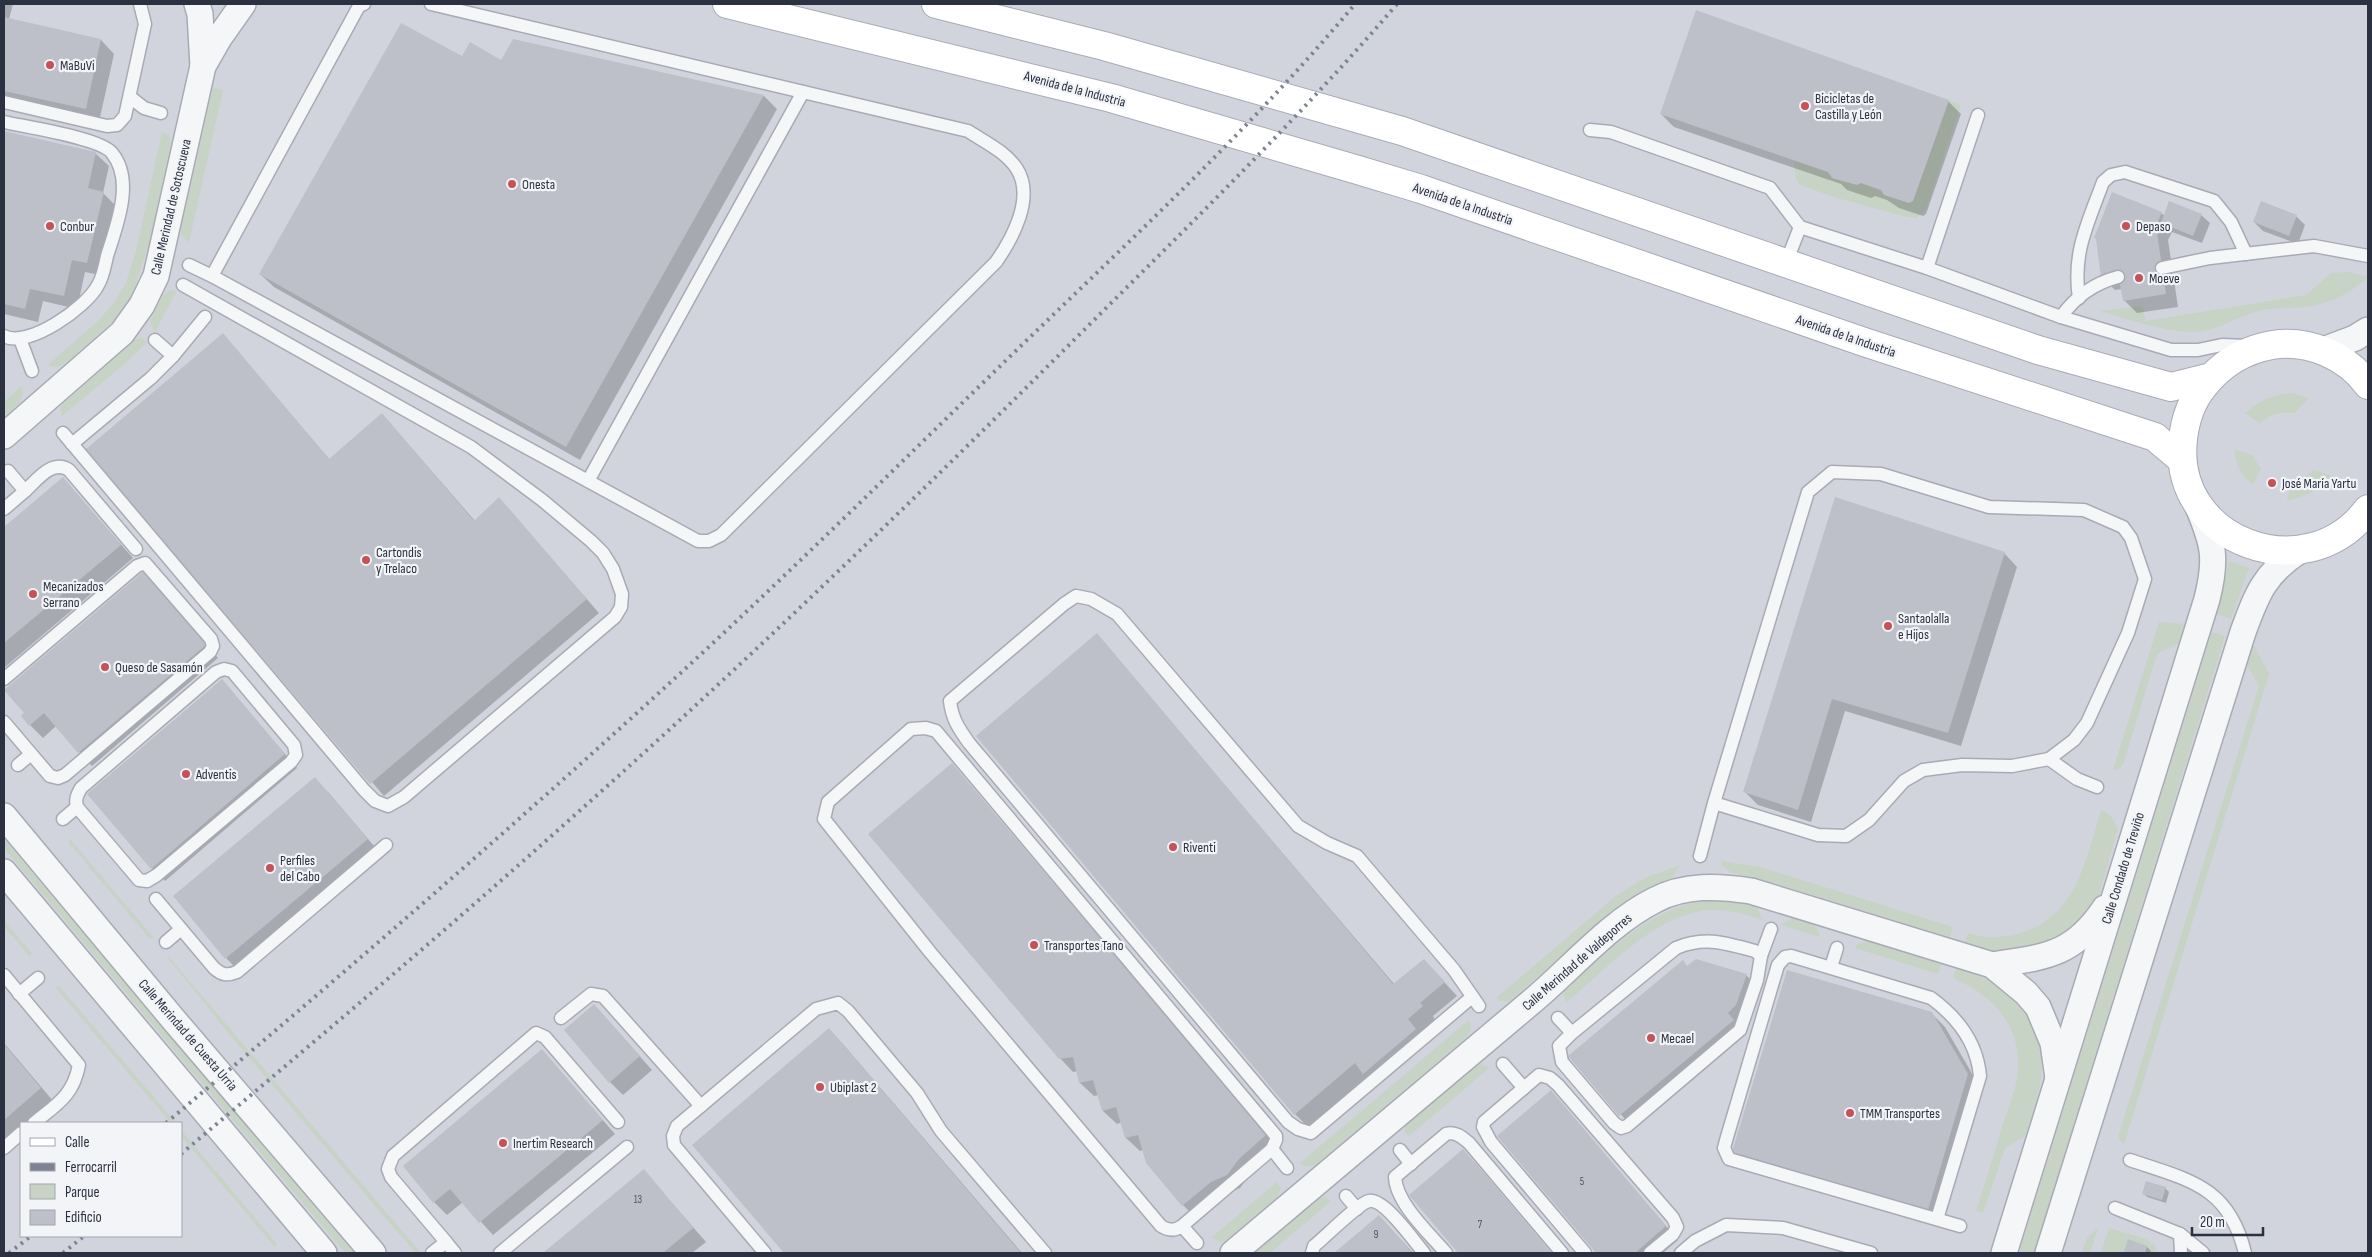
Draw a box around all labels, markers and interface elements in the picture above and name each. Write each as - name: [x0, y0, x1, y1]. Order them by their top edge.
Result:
- place label: MaBuVi: [60, 57, 95, 74]
- marker: MaBuVi: [44, 59, 56, 71]
- street label: Avenida de la Industria: [1021, 67, 1128, 111]
- place label: Bicicletas de Castilla y León: [1815, 90, 1882, 123]
- marker: Bicicletas de Castilla y León: [1799, 100, 1811, 112]
- street label: Calle Merindad de Sotoscueva: [147, 137, 195, 277]
- place label: Onesta: [522, 176, 555, 193]
- marker: Onesta: [506, 178, 518, 190]
- street label: Avenida de la Industria: [1410, 179, 1515, 229]
- place label: Conbur: [60, 218, 94, 235]
- place label: Depaso: [2136, 218, 2171, 235]
- marker: Conbur: [44, 220, 56, 232]
- marker: Depaso: [2120, 220, 2132, 232]
- place label: Moeve: [2149, 270, 2180, 287]
- marker: Moeve: [2133, 272, 2145, 284]
- street label: Avenida de la Industria: [1793, 311, 1898, 361]
- place label: José María Yartu: [2281, 475, 2357, 492]
- marker: José María Yartu: [2266, 477, 2278, 489]
- place label: Cartondis y Trelaco: [376, 544, 422, 577]
- marker: Cartondis y Trelaco: [360, 554, 372, 566]
- place label: Mecanizados Serrano: [43, 578, 103, 611]
- marker: Mecanizados Serrano: [27, 588, 39, 600]
- place label: Santaolalla e Hijos: [1898, 610, 1949, 643]
- marker: Santaolalla e Hijos: [1882, 620, 1894, 632]
- place label: Queso de Sasamón: [115, 659, 203, 676]
- marker: Queso de Sasamón: [99, 661, 111, 673]
- place label: Adventis: [195, 766, 237, 783]
- marker: Adventis: [180, 768, 192, 780]
- street label: Calle Condado de Treviño: [2098, 810, 2148, 926]
- place label: Riventi: [1183, 839, 1216, 856]
- marker: Riventi: [1167, 841, 1179, 853]
- place label: Perfiles del Cabo: [280, 852, 320, 885]
- marker: Perfiles del Cabo: [264, 862, 276, 874]
- street label: Calle Merindad de Valdeporres: [1519, 910, 1635, 1014]
- place label: Transportes Tano: [1044, 937, 1124, 954]
- marker: Transportes Tano: [1028, 939, 1040, 951]
- street label: Calle Merindad de Cuesta Urria: [135, 976, 241, 1094]
- place label: Mecael: [1661, 1030, 1694, 1047]
- marker: Mecael: [1645, 1032, 1657, 1044]
- place label: Ubiplast 2: [830, 1079, 877, 1096]
- marker: Ubiplast 2: [814, 1081, 826, 1093]
- place label: TMM Transportes: [1860, 1105, 1940, 1122]
- marker: TMM Transportes: [1844, 1107, 1856, 1119]
- legend: [20, 1122, 182, 1237]
- text: Calle: [65, 1133, 89, 1152]
- place label: Inertim Research: [513, 1135, 593, 1152]
- marker: Inertim Research: [497, 1137, 509, 1149]
- text: Ferrocarril: [65, 1158, 117, 1177]
- house number: 5: [1580, 1175, 1584, 1188]
- text: Parque: [65, 1183, 100, 1202]
- house number: 13: [634, 1193, 643, 1206]
- scale bar: [2192, 1204, 2263, 1236]
- text: Edificio: [65, 1208, 102, 1227]
- text: 20 m: [2200, 1213, 2225, 1232]
- house number: 7: [1478, 1218, 1483, 1231]
- house number: 9: [1374, 1228, 1379, 1241]

